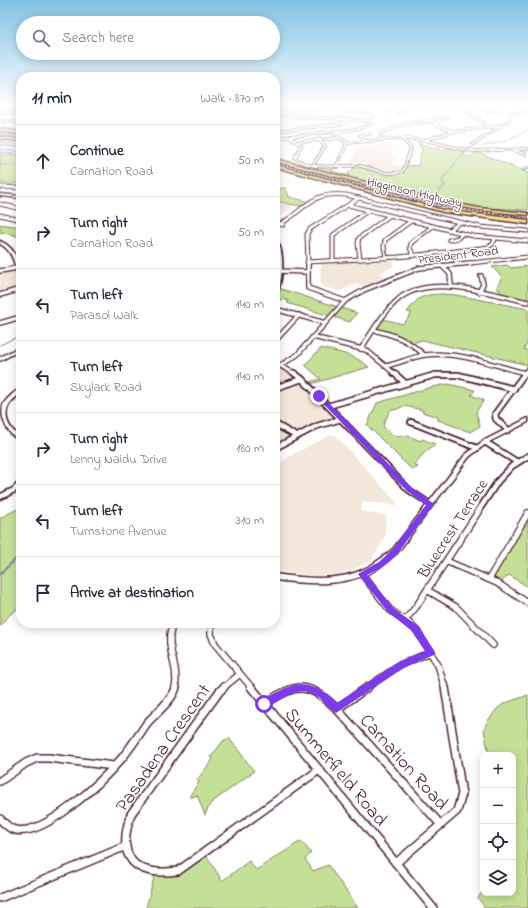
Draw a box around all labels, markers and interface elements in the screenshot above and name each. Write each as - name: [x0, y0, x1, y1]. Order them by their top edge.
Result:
- search box: [16, 16, 280, 60]
- icon: search: [30, 27, 52, 49]
- text: Search here: [62, 27, 134, 49]
- text: 11 min: [32, 86, 72, 111]
- text: Walk · 870 m: [201, 89, 264, 108]
- text: Continue: [70, 140, 124, 162]
- icon: ahead: [32, 150, 54, 172]
- text: 50 m: [238, 151, 264, 170]
- text: Carnation Road: [70, 162, 153, 181]
- street label: Higginson Highway: [365, 172, 464, 214]
- text: Turn right: [70, 212, 128, 234]
- icon: right: [32, 222, 54, 244]
- text: 50 m: [238, 223, 264, 242]
- text: Carnation Road: [70, 234, 153, 253]
- street label: President Road: [417, 241, 500, 270]
- text: Turn left: [70, 284, 123, 306]
- icon: left: [32, 294, 54, 316]
- text: 140 m: [236, 295, 264, 314]
- text: Parasol Walk: [70, 306, 138, 325]
- text: Turn left: [70, 356, 123, 378]
- icon: left: [32, 366, 54, 388]
- text: 140 m: [236, 367, 264, 386]
- text: Skylark Road: [70, 378, 142, 397]
- route end: [310, 387, 328, 405]
- text: Turn right: [70, 428, 128, 450]
- icon: right: [32, 438, 54, 460]
- text: 180 m: [236, 439, 264, 458]
- text: Lenny Naidu Drive: [70, 450, 167, 469]
- street label: Bluecrest Terrace: [412, 474, 495, 585]
- text: Turn left: [70, 500, 123, 522]
- icon: left: [32, 510, 54, 532]
- text: 310 m: [236, 511, 264, 530]
- text: Turnstone Avenue: [70, 522, 167, 541]
- icon: arrive: [32, 582, 54, 604]
- text: Arrive at destination: [70, 582, 194, 604]
- street label: Pasadena Crescent: [110, 678, 219, 818]
- route start: [255, 695, 273, 713]
- street label: Summerfield Road: [277, 702, 393, 833]
- street label: Carnation Road: [353, 709, 454, 817]
- map controls: [480, 752, 516, 896]
- button: +: [480, 752, 516, 788]
- button: −: [480, 788, 516, 824]
- button: locate: [480, 824, 516, 860]
- button: layers: [480, 860, 516, 896]

